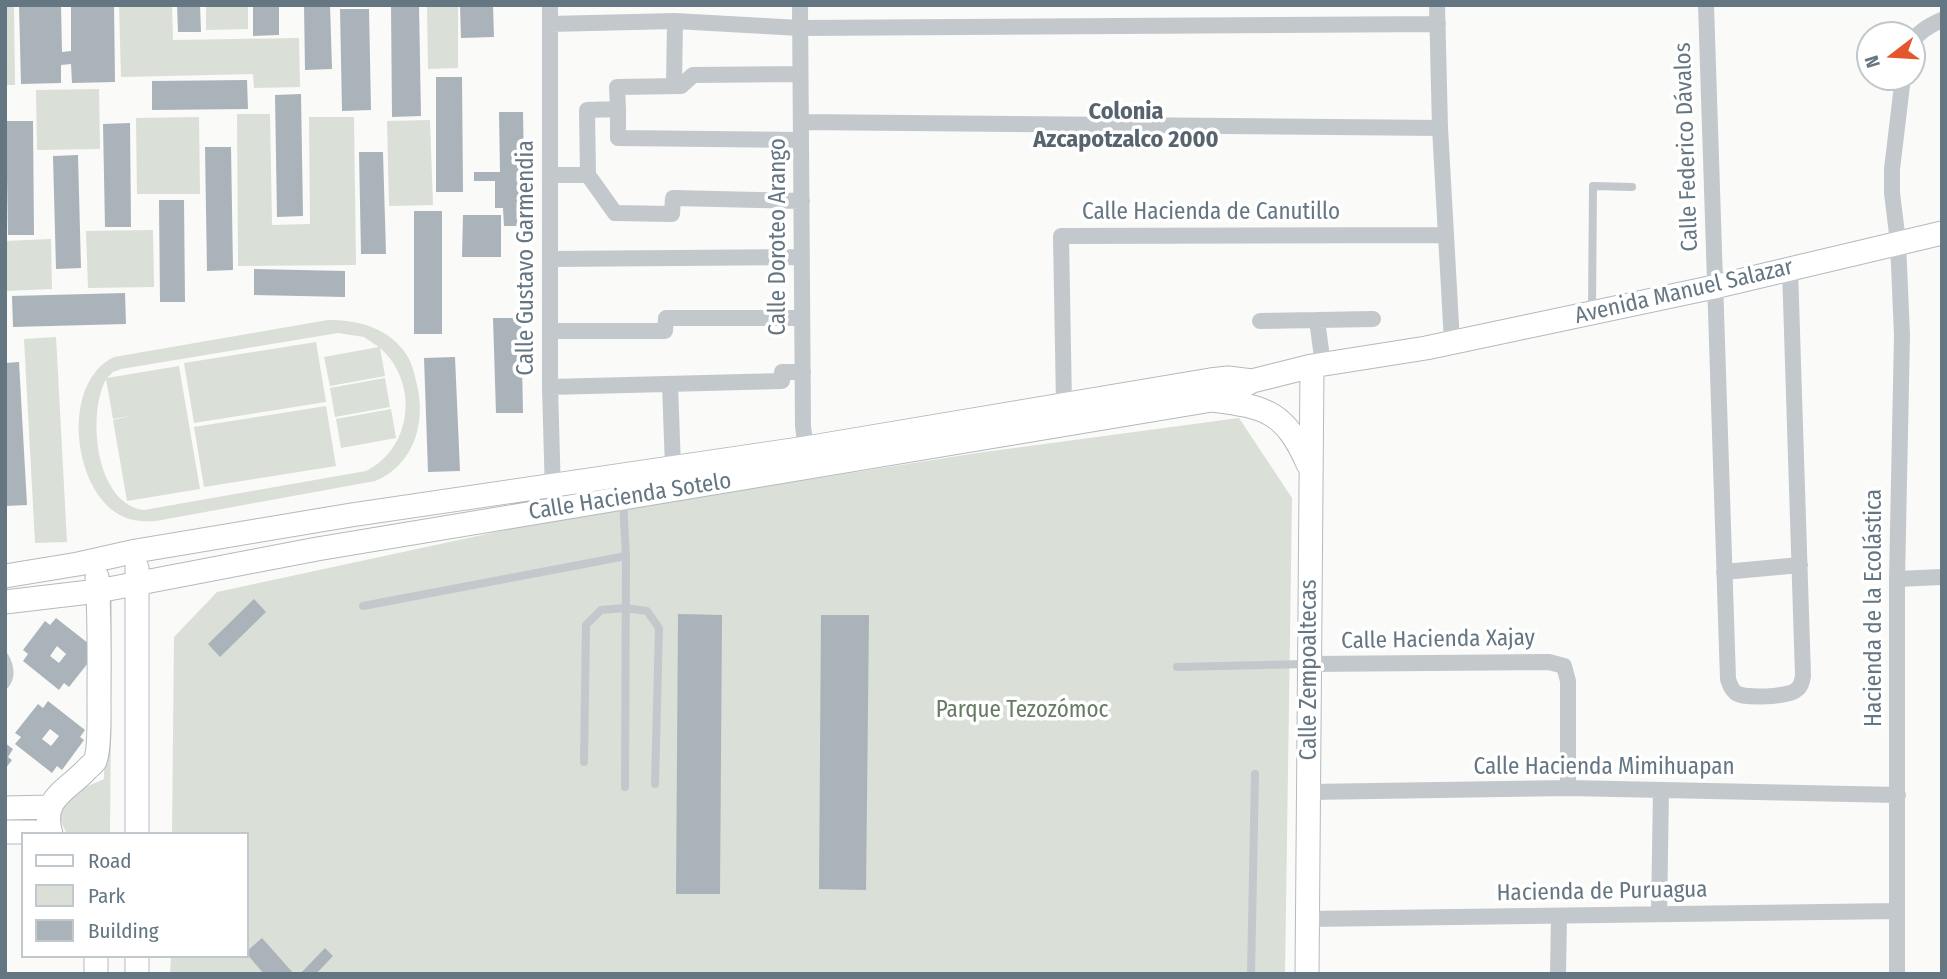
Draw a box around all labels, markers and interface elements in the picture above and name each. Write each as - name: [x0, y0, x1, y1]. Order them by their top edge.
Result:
- north arrow: [1856, 21, 1926, 91]
- street label: Calle Federico Dávalos: [1670, 42, 1704, 252]
- text: N: [1860, 53, 1885, 71]
- district label: Colonia Azcapotzalco 2000: [1033, 98, 1219, 154]
- street label: Calle Doroteo Arango: [765, 138, 793, 336]
- street label: Calle Gustavo Garmendia: [513, 140, 541, 376]
- street label: Calle Hacienda de Canutillo: [1082, 199, 1340, 227]
- street label: Avenida Manuel Salazar: [1572, 253, 1796, 331]
- street label: Calle Hacienda Sotelo: [527, 467, 733, 527]
- street label: Hacienda de la Ecolástica: [1861, 489, 1889, 727]
- street label: Calle Zempoaltecas: [1296, 579, 1324, 761]
- street label: Calle Hacienda Xajay: [1341, 625, 1535, 655]
- park label: Parque Tezozómoc: [936, 697, 1108, 725]
- street label: Calle Hacienda Mimihuapan: [1473, 754, 1735, 782]
- legend: [21, 832, 248, 958]
- text: Road: [88, 848, 132, 874]
- street label: Hacienda de Puruagua: [1496, 876, 1708, 908]
- text: Park: [88, 883, 125, 909]
- text: Building: [88, 918, 159, 944]

